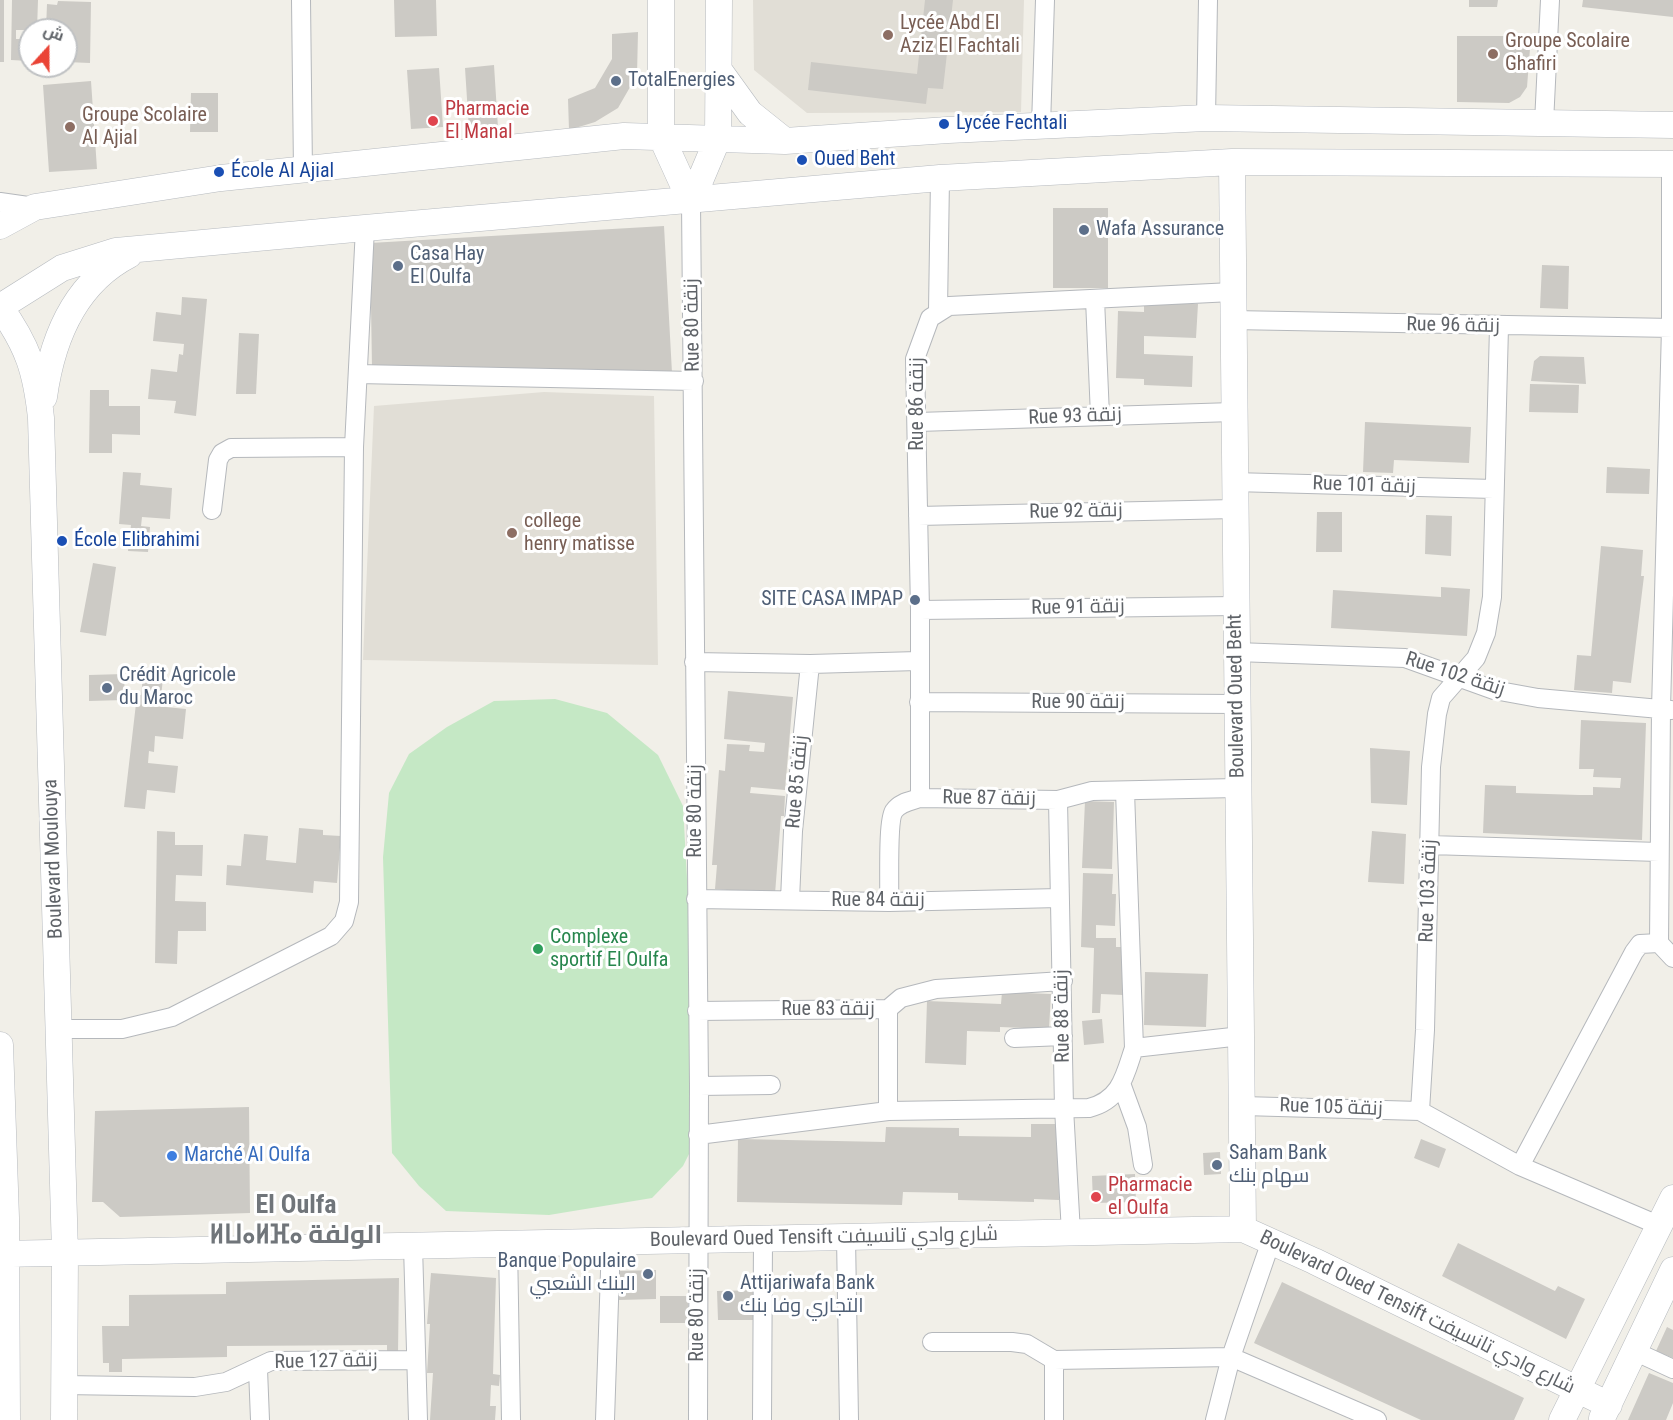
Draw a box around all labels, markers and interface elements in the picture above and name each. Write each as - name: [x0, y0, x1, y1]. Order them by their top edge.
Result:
- place label: Lycée Abd El Aziz El Fachtali: [900, 12, 1020, 59]
- north arrow: [18, 18, 78, 78]
- text: ش: [41, 20, 67, 45]
- marker: Lycée Abd El Aziz El Fachtali: [881, 28, 895, 42]
- place label: Groupe Scolaire Ghafiri: [1505, 30, 1630, 77]
- marker: Groupe Scolaire Ghafiri: [1486, 47, 1500, 61]
- place label: TotalEnergies: [628, 69, 735, 93]
- marker: TotalEnergies: [609, 74, 623, 88]
- place label: Pharmacie El Manal: [445, 98, 529, 145]
- place label: Groupe Scolaire Al Ajial: [82, 104, 207, 151]
- place label: Lycée Fechtali: [956, 112, 1067, 136]
- marker: Pharmacie El Manal: [426, 114, 440, 128]
- marker: Lycée Fechtali: [937, 117, 951, 131]
- marker: Groupe Scolaire Al Ajial: [63, 120, 77, 134]
- place label: Oued Beht: [814, 148, 895, 172]
- marker: Oued Beht: [795, 153, 809, 167]
- place label: École Al Ajial: [231, 160, 334, 184]
- marker: École Al Ajial: [212, 165, 226, 179]
- place label: Wafa Assurance: [1096, 218, 1224, 242]
- marker: Wafa Assurance: [1077, 223, 1091, 237]
- place label: Casa Hay El Oulfa: [410, 243, 484, 290]
- marker: Casa Hay El Oulfa: [391, 259, 405, 273]
- street label: Rue 80 زنقة: [680, 278, 706, 372]
- street label: Rue 96 زنقة: [1406, 313, 1500, 339]
- street label: Rue 86 زنقة: [906, 357, 930, 451]
- street label: Rue 93 زنقة: [1028, 403, 1122, 431]
- street label: Rue 101 زنقة: [1312, 472, 1416, 500]
- street label: Rue 92 زنقة: [1029, 499, 1123, 525]
- place label: college henry matisse: [524, 510, 635, 557]
- marker: college henry matisse: [505, 526, 519, 540]
- place label: École Elibrahimi: [74, 529, 200, 553]
- marker: École Elibrahimi: [55, 534, 69, 548]
- place label: SITE CASA IMPAP: [761, 588, 903, 612]
- marker: SITE CASA IMPAP: [908, 593, 922, 607]
- street label: Rue 91 زنقة: [1031, 595, 1125, 621]
- street label: Boulevard Oued Beht: [1224, 614, 1250, 778]
- street label: Rue 102 زنقة: [1402, 648, 1508, 702]
- place label: Crédit Agricole du Maroc: [119, 664, 236, 711]
- marker: Crédit Agricole du Maroc: [100, 681, 114, 695]
- street label: Rue 90 زنقة: [1031, 691, 1125, 715]
- street label: Rue 85 زنقة: [782, 734, 814, 830]
- street label: Rue 80 زنقة: [684, 764, 708, 858]
- street label: Boulevard Moulouya: [39, 779, 69, 939]
- street label: Rue 87 زنقة: [942, 786, 1036, 812]
- street label: Rue 103 زنقة: [1415, 839, 1443, 943]
- street label: Rue 84 زنقة: [831, 889, 925, 913]
- place label: Complexe sportif El Oulfa: [550, 926, 668, 973]
- marker: Complexe sportif El Oulfa: [531, 942, 545, 956]
- street label: Rue 88 زنقة: [1050, 969, 1076, 1063]
- street label: Rue 83 زنقة: [781, 998, 875, 1022]
- street label: Rue 105 زنقة: [1279, 1094, 1383, 1122]
- place label: Saham Bank سهام بنك: [1229, 1142, 1327, 1189]
- place label: Marché Al Oulfa: [184, 1144, 310, 1168]
- marker: Marché Al Oulfa: [165, 1149, 179, 1163]
- marker: Saham Bank سهام بنك: [1210, 1158, 1224, 1172]
- place label: Pharmacie el Oulfa: [1108, 1174, 1192, 1221]
- district label: El Oulfa ⵍⵡⴰⵍⴼⴰ الولفة: [210, 1190, 382, 1252]
- marker: Pharmacie el Oulfa: [1089, 1190, 1103, 1204]
- street label: Boulevard Oued Tensift شارع وادي تانسيفت: [650, 1223, 998, 1253]
- street label: Boulevard Oued Tensift شارع وادي تانسيفت: [1255, 1226, 1579, 1400]
- place label: Banque Populaire البنك الشعبي: [498, 1250, 636, 1297]
- marker: Banque Populaire البنك الشعبي: [641, 1267, 655, 1281]
- street label: Rue 80 زنقة: [686, 1268, 710, 1362]
- place label: Attijariwafa Bank التجاري وفا بنك: [740, 1272, 875, 1319]
- marker: Attijariwafa Bank التجاري وفا بنك: [721, 1289, 735, 1303]
- street label: Rue 127 زنقة: [274, 1349, 378, 1375]

